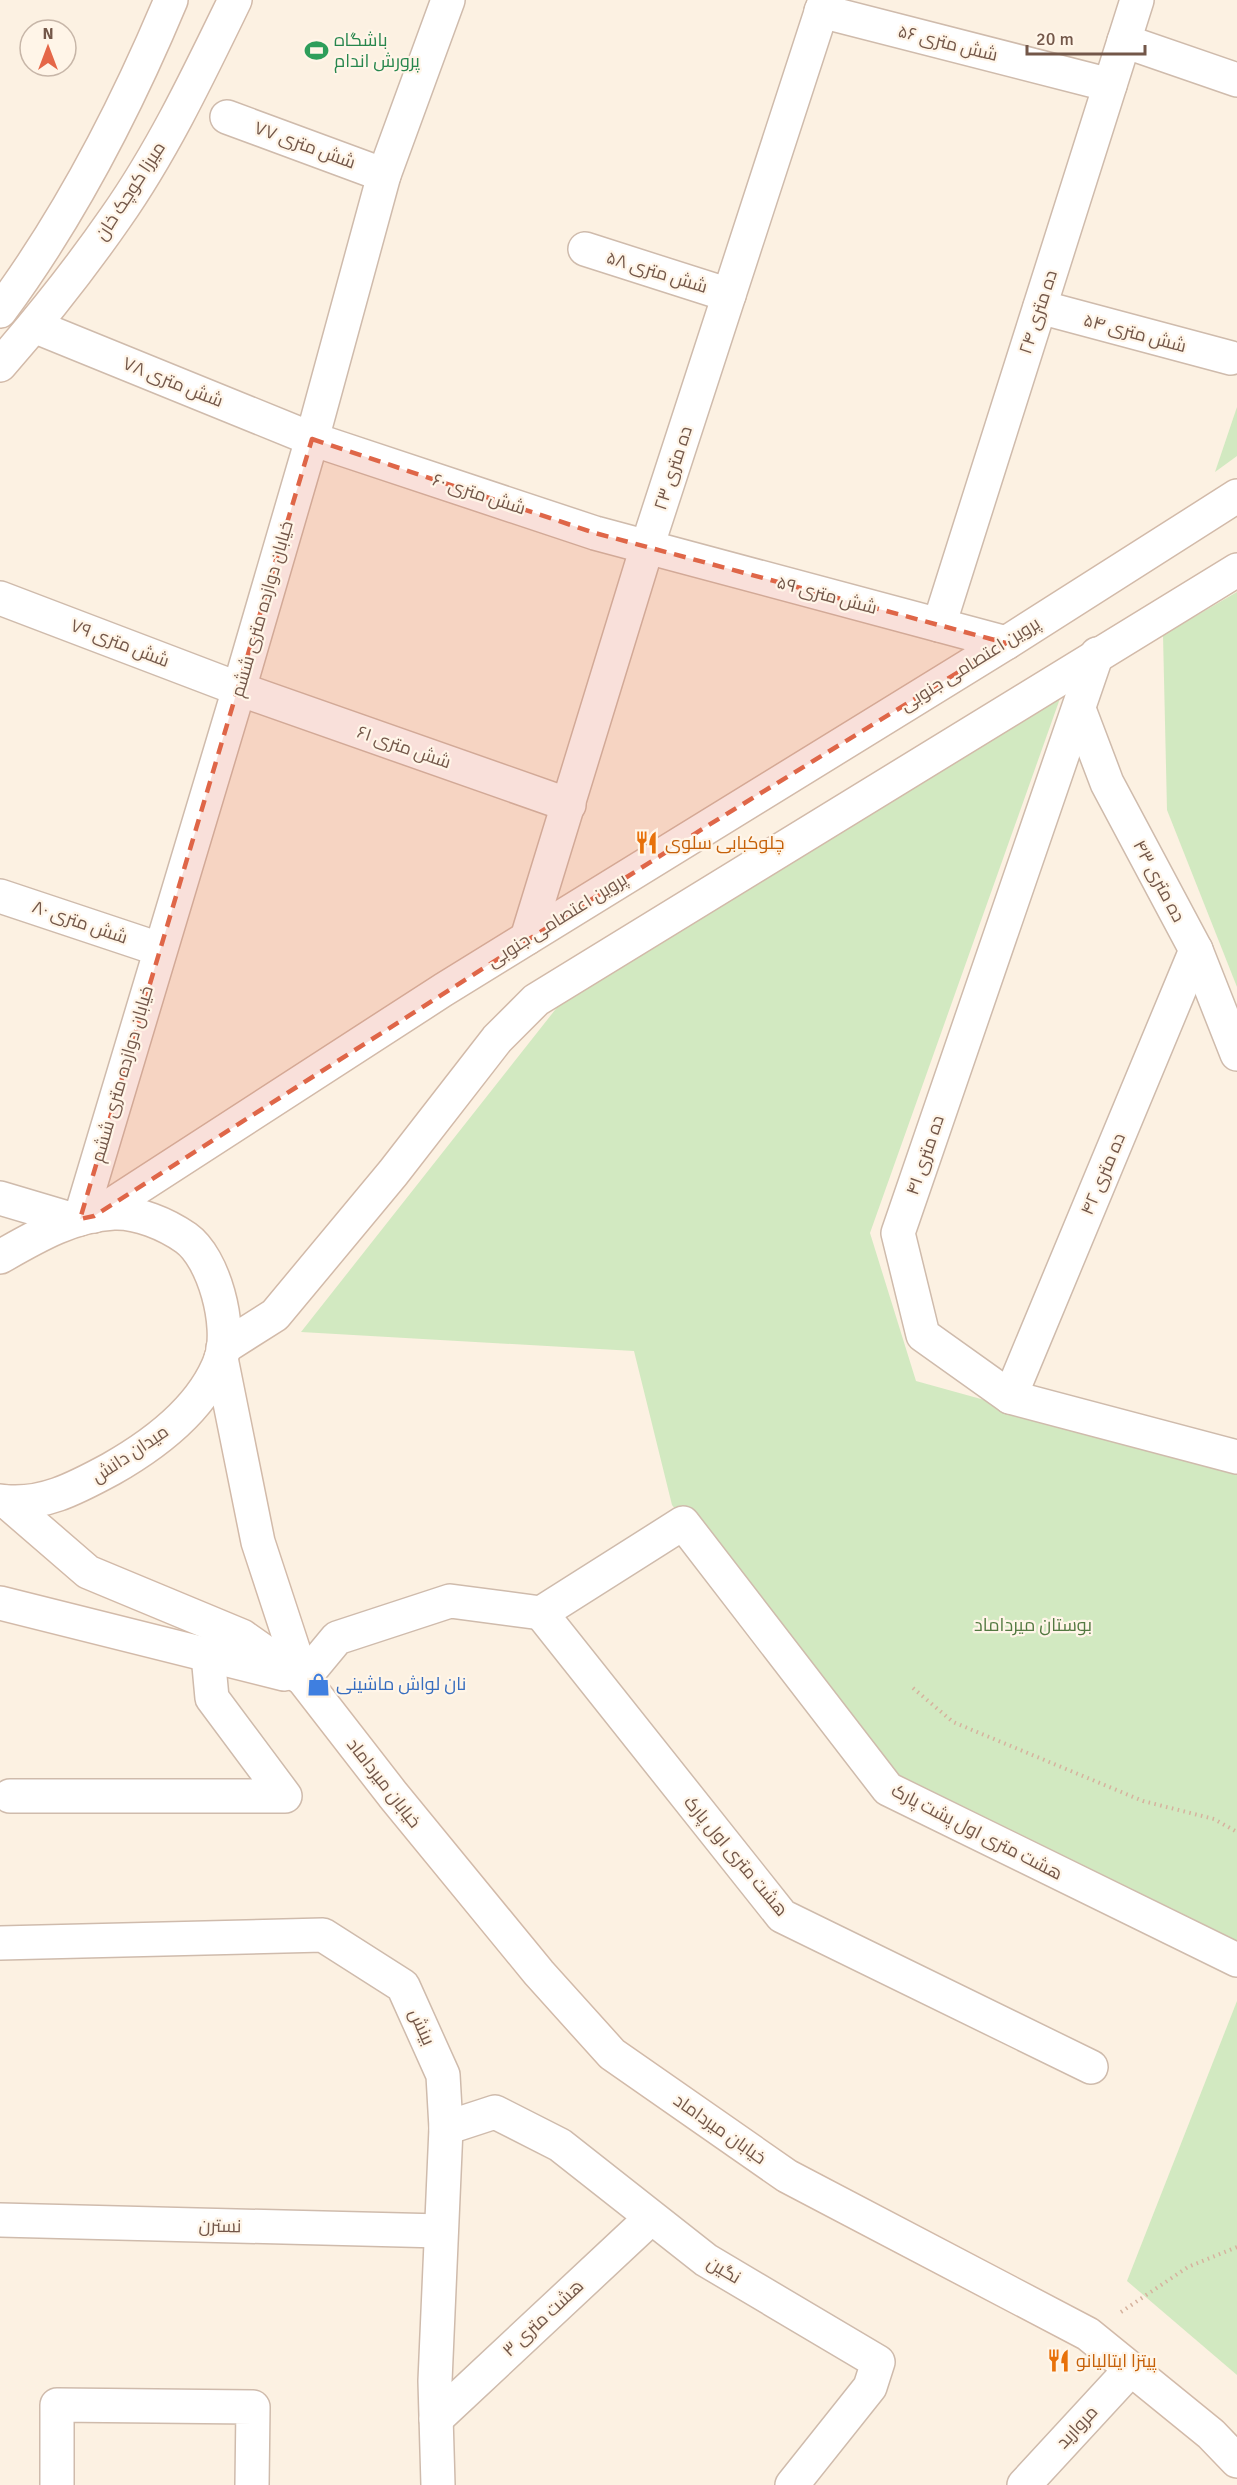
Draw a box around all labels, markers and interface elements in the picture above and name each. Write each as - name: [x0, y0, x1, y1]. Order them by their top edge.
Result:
- north arrow: [18, 18, 78, 78]
- scale bar: [1027, 18, 1146, 56]
- street label: شش متری ۵۶: [896, 20, 1000, 66]
- text: N: [42, 24, 54, 44]
- text: 20 m: [1036, 28, 1074, 50]
- place label: باشگاه پرورش اندام: [334, 29, 420, 73]
- sports icon: باشگاه پرورش اندام: [303, 37, 329, 63]
- street label: شش متری ۷۷: [251, 117, 359, 173]
- street label: میرزا کوچک خان: [90, 137, 171, 245]
- street label: شش متری ۵۸: [604, 246, 710, 298]
- street label: ده متری ۲۴: [1014, 267, 1062, 357]
- street label: شش متری ۵۴: [1081, 309, 1189, 357]
- street label: شش متری ۷۸: [120, 352, 226, 412]
- street label: ده متری ۲۳: [649, 423, 697, 513]
- street label: شش متری ۶۰: [430, 469, 528, 519]
- street label: خیابان دوازده متری ششم: [226, 518, 299, 700]
- street label: شش متری ۵۹: [774, 571, 880, 619]
- street label: پروین اعتصامی جنوبی: [896, 612, 1045, 717]
- street label: شش متری ۷۹: [67, 614, 173, 672]
- street label: شش متری ۶۱: [354, 721, 454, 773]
- restaurant icon: چلوکبابی سلوی: [634, 830, 660, 856]
- place label: چلوکبابی سلوی: [665, 832, 784, 855]
- street label: ده متری ۴۳: [1128, 836, 1190, 926]
- street label: پروین اعتصامی جنوبی: [483, 868, 632, 973]
- street label: شش متری ۸۰: [29, 895, 131, 949]
- street label: خیابان دوازده متری ششم: [86, 983, 159, 1165]
- street label: ده متری ۴۱: [901, 1112, 949, 1198]
- street label: ده متری ۴۲: [1076, 1130, 1130, 1218]
- street label: میدان دانش: [87, 1420, 173, 1488]
- park label: بوستان میرداماد: [974, 1614, 1092, 1636]
- shop icon: نان لواش ماشینی: [305, 1671, 331, 1697]
- place label: نان لواش ماشینی: [336, 1673, 466, 1695]
- street label: خیابان میرداماد: [342, 1734, 426, 1832]
- street label: هشت متری اول پشت پارک: [887, 1779, 1066, 1886]
- street label: هشت متری اول پارک: [678, 1791, 793, 1921]
- street label: بینش: [404, 2005, 440, 2049]
- street label: خیابان میرداماد: [669, 2089, 771, 2169]
- street label: نسترن: [198, 2215, 242, 2237]
- street label: نگین: [703, 2251, 745, 2289]
- street label: هشت متری ۳: [498, 2275, 588, 2361]
- restaurant icon: پیتزا ایتالیانو: [1045, 2348, 1071, 2374]
- place label: پیتزا ایتالیانو: [1076, 2350, 1157, 2373]
- street label: مروارید: [1052, 2401, 1102, 2453]

